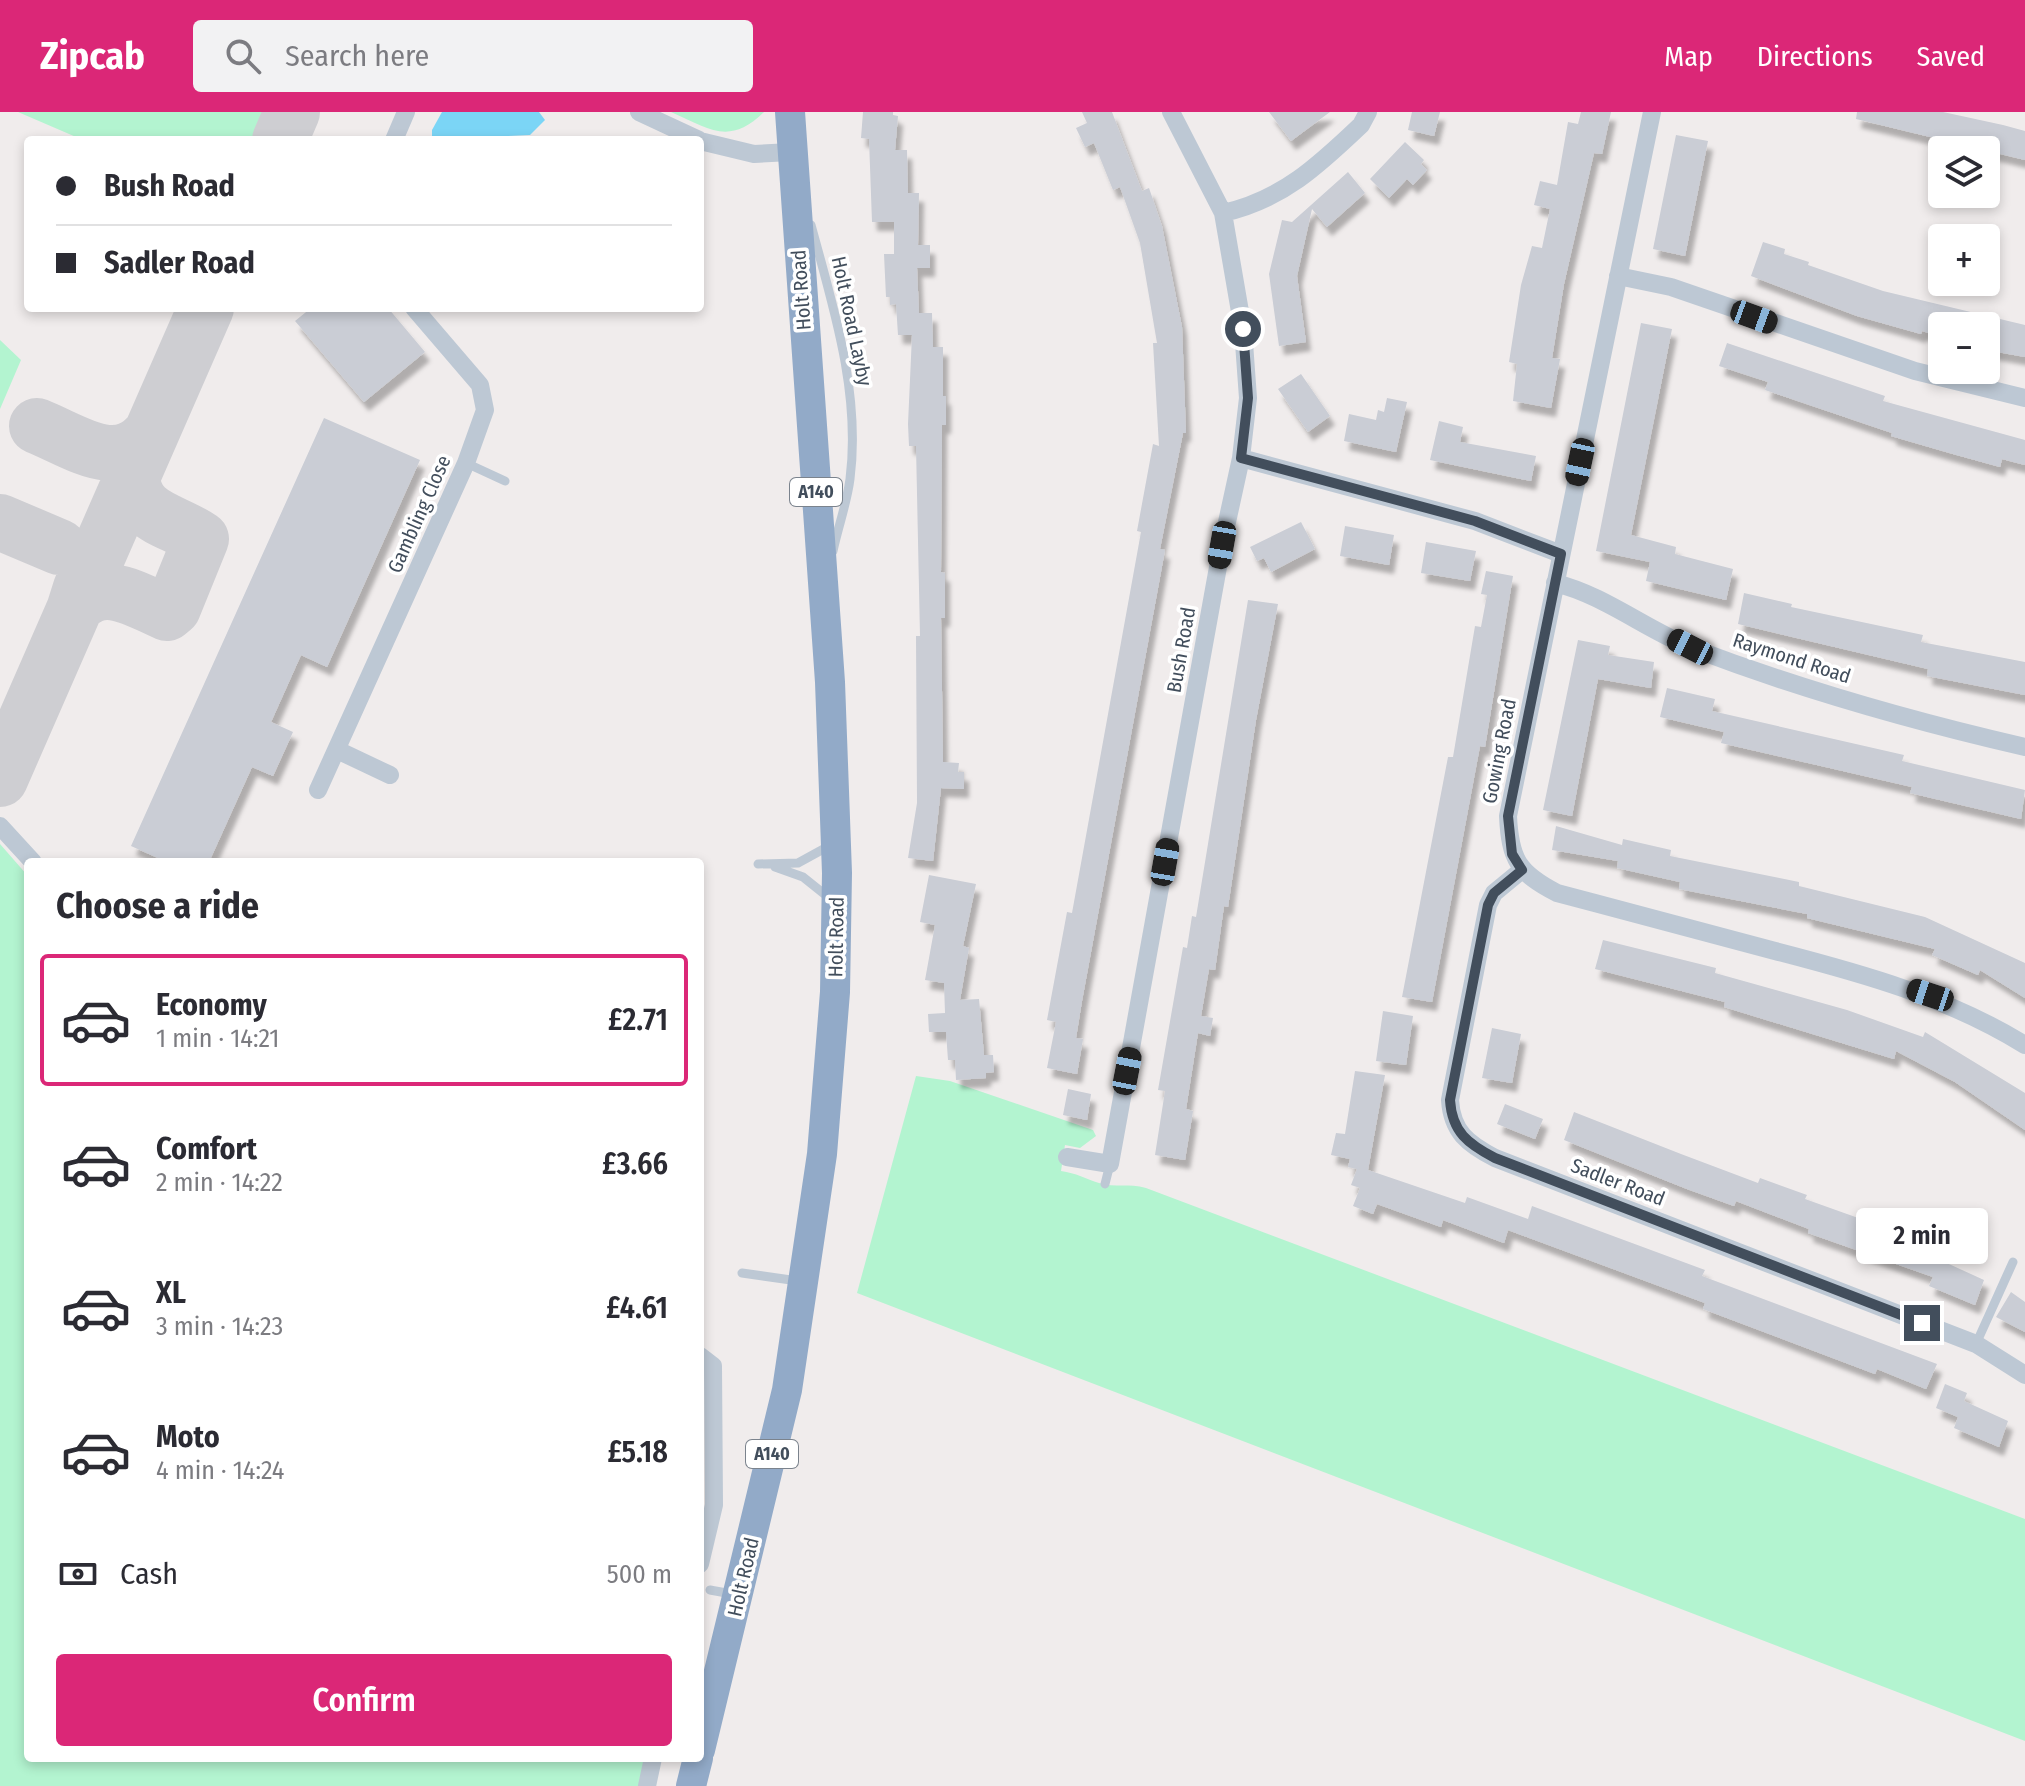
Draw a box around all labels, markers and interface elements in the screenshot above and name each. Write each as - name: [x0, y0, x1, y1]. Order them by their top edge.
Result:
- search box: [193, 20, 753, 92]
- text: Zipcab: [40, 33, 145, 79]
- icon: search: [221, 34, 265, 78]
- text: Search here: [285, 38, 429, 74]
- text: Map: [1664, 40, 1713, 73]
- text: Directions: [1757, 40, 1873, 73]
- text: Saved: [1917, 40, 1985, 73]
- map controls: [1928, 136, 2000, 384]
- button: layers: [1928, 136, 2000, 208]
- text: Bush Road: [104, 168, 235, 204]
- button: +: [1928, 224, 2000, 296]
- text: Sadler Road: [104, 245, 255, 281]
- street label: Holt Road: [786, 249, 816, 331]
- street label: Holt Road Layby: [827, 254, 877, 388]
- car: [1727, 298, 1781, 336]
- route start: [1225, 311, 1261, 347]
- button: −: [1928, 312, 2000, 384]
- car: [1563, 436, 1597, 488]
- street label: Gambling Close: [382, 451, 456, 577]
- road number: A140: [790, 478, 842, 506]
- car: [1206, 519, 1238, 571]
- street label: Bush Road: [1162, 605, 1200, 695]
- car: [1663, 625, 1717, 669]
- street label: Raymond Road: [1730, 628, 1854, 688]
- street label: Gowing Road: [1477, 697, 1521, 805]
- car: [1149, 836, 1181, 888]
- text: Choose a ride: [56, 884, 259, 928]
- street label: Holt Road: [823, 896, 849, 978]
- car: [1903, 976, 1957, 1014]
- icon: car: [60, 984, 132, 1056]
- text: Economy: [156, 987, 267, 1023]
- text: £2.71: [608, 1002, 668, 1038]
- text: 1 min · 14:21: [156, 1023, 280, 1054]
- car: [1111, 1045, 1143, 1097]
- icon: car: [60, 1128, 132, 1200]
- text: Comfort: [156, 1131, 257, 1167]
- text: £3.66: [602, 1146, 668, 1182]
- street label: Sadler Road: [1568, 1153, 1668, 1211]
- text: 2 min · 14:22: [156, 1167, 283, 1198]
- callout: 2 min: [1856, 1207, 1988, 1263]
- text: 2 min: [1893, 1220, 1951, 1251]
- icon: car: [60, 1272, 132, 1344]
- text: XL: [156, 1275, 186, 1311]
- text: £4.61: [606, 1290, 668, 1326]
- route end: [1904, 1305, 1940, 1341]
- text: 3 min · 14:23: [156, 1311, 283, 1342]
- icon: car: [60, 1416, 132, 1488]
- text: Moto: [156, 1419, 220, 1455]
- text: £5.18: [607, 1434, 668, 1470]
- road number: A140: [746, 1440, 798, 1468]
- text: 4 min · 14:24: [156, 1455, 284, 1486]
- street label: Holt Road: [722, 1535, 764, 1619]
- icon: cash: [56, 1552, 100, 1596]
- text: Cash: [120, 1556, 178, 1592]
- text: 500 m: [607, 1559, 672, 1590]
- button: Confirm: [56, 1654, 672, 1746]

